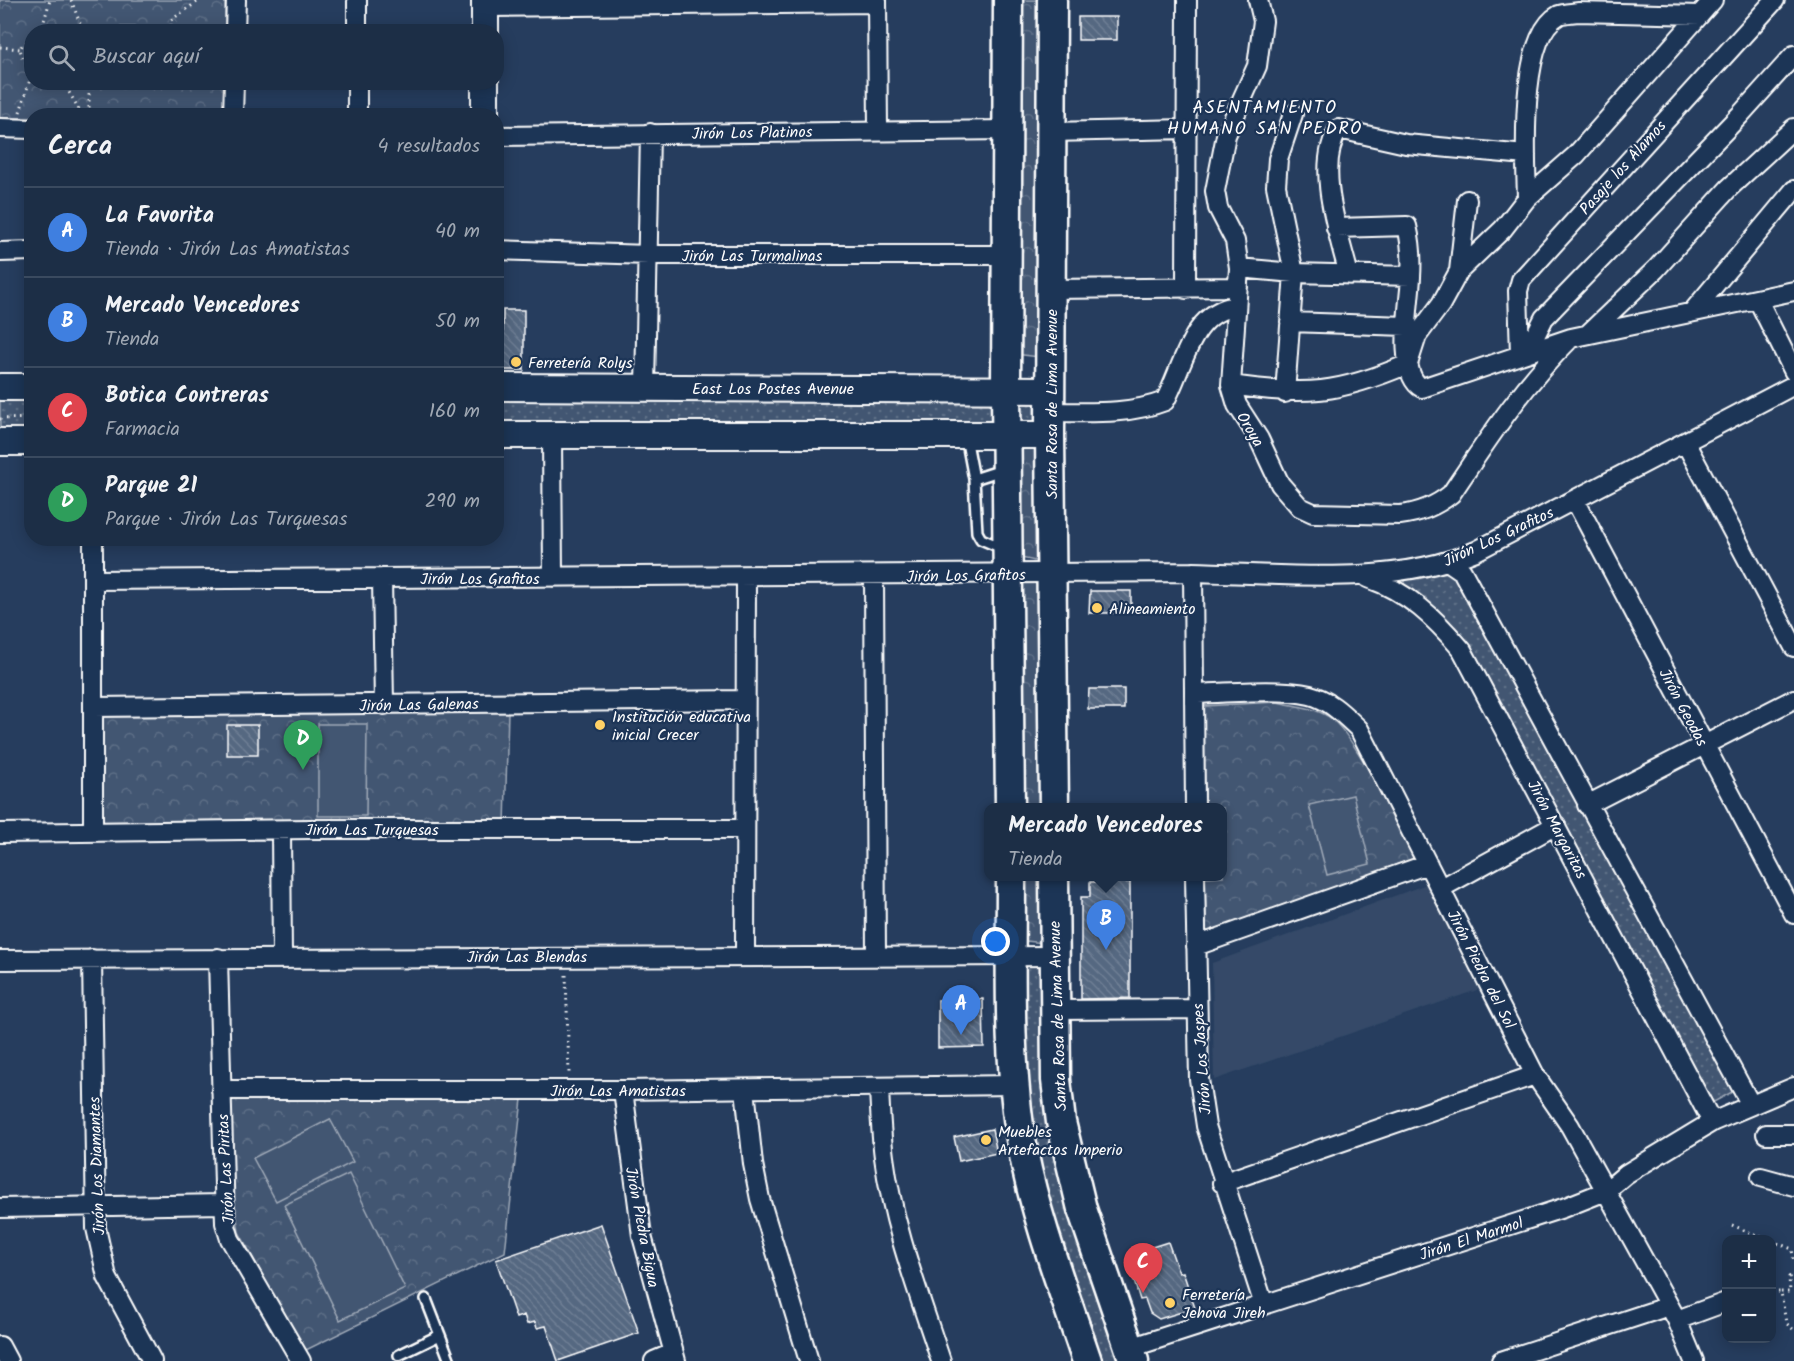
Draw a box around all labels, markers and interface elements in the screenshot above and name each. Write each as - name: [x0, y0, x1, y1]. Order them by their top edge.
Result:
- search box: [24, 24, 504, 90]
- text: Buscar aquí: [93, 40, 200, 75]
- icon: search: [45, 41, 78, 74]
- district label: ASENTAMIENTO HUMANO SAN PEDRO: [1167, 94, 1363, 144]
- street label: Pasaje los Alamos: [1573, 115, 1673, 221]
- street label: Jirón Los Platinos: [691, 120, 813, 147]
- text: Cerca: [48, 126, 112, 168]
- text: 4 resultados: [378, 131, 480, 163]
- text: La Favorita: [105, 199, 214, 234]
- text: A: [61, 216, 74, 248]
- text: 40 m: [435, 216, 480, 248]
- text: Tienda · Jirón Las Amatistas: [105, 234, 350, 266]
- street label: Jirón Las Turmalinas: [682, 244, 822, 269]
- text: Mercado Vencedores: [105, 289, 300, 324]
- text: B: [61, 306, 74, 338]
- text: 50 m: [435, 306, 480, 338]
- street label: Santa Rosa de Lima Avenue: [1040, 309, 1065, 499]
- text: Tienda: [105, 324, 159, 356]
- place label: Ferretería Rolys: [528, 351, 633, 376]
- marker: Ferretería Rolys: [509, 355, 523, 369]
- street label: East Los Postes Avenue: [692, 377, 854, 402]
- text: Botica Contreras: [105, 379, 269, 414]
- text: C: [61, 396, 74, 428]
- text: 160 m: [429, 396, 480, 428]
- street label: Oroya: [1229, 407, 1270, 452]
- text: Farmacia: [105, 414, 180, 446]
- text: Parque 21: [105, 469, 197, 504]
- text: D: [61, 486, 74, 518]
- text: 290 m: [425, 486, 480, 518]
- street label: Jirón Los Grafitos: [1439, 501, 1558, 574]
- text: Parque · Jirón Las Turquesas: [105, 504, 348, 536]
- street label: Jirón Los Grafitos: [906, 563, 1026, 590]
- street label: Jirón Los Grafitos: [420, 567, 540, 592]
- place label: Alineamiento: [1109, 597, 1195, 622]
- marker: Alineamiento: [1090, 601, 1104, 615]
- street label: Jirón Geodas: [1652, 664, 1714, 751]
- street label: Jirón Las Galenas: [359, 692, 479, 719]
- place label: Institución educativa inicial Crecer: [612, 705, 751, 748]
- marker: Institución educativa inicial Crecer: [593, 718, 607, 732]
- pin: D: [284, 720, 322, 770]
- street label: Jirón Margaritas: [1520, 776, 1593, 884]
- popup: [984, 803, 1227, 881]
- text: Mercado Vencedores: [1008, 809, 1203, 844]
- street label: Jirón Las Turquesas: [305, 818, 439, 843]
- text: Tienda: [1008, 844, 1063, 876]
- pin: B: [1086, 900, 1126, 950]
- street label: Jirón Piedra del Sol: [1440, 906, 1522, 1034]
- street label: Santa Rosa de Lima Avenue: [1043, 921, 1074, 1111]
- your location: [981, 927, 1010, 956]
- street label: Jirón Las Blendas: [467, 945, 587, 970]
- pin: A: [942, 986, 980, 1035]
- street label: Jirón Los Jaspes: [1186, 1002, 1219, 1115]
- street label: Jirón Las Amatistas: [550, 1079, 686, 1104]
- street label: Jirón Los Diamantes: [83, 1096, 112, 1236]
- street label: Jirón Las Piritas: [211, 1113, 242, 1225]
- place label: Muebles Artefactos Imperio: [998, 1120, 1123, 1163]
- marker: Muebles Artefactos Imperio: [979, 1133, 993, 1147]
- street label: Jirón Piedra Bigua: [618, 1165, 665, 1290]
- street label: Jirón El Marmol: [1416, 1211, 1527, 1268]
- map controls: [1722, 1235, 1776, 1343]
- button: +: [1722, 1235, 1776, 1289]
- pin: C: [1124, 1244, 1162, 1293]
- place label: Ferretería Jehova Jireh: [1182, 1283, 1266, 1326]
- button: −: [1722, 1289, 1776, 1343]
- marker: Ferretería Jehova Jireh: [1163, 1296, 1177, 1310]

